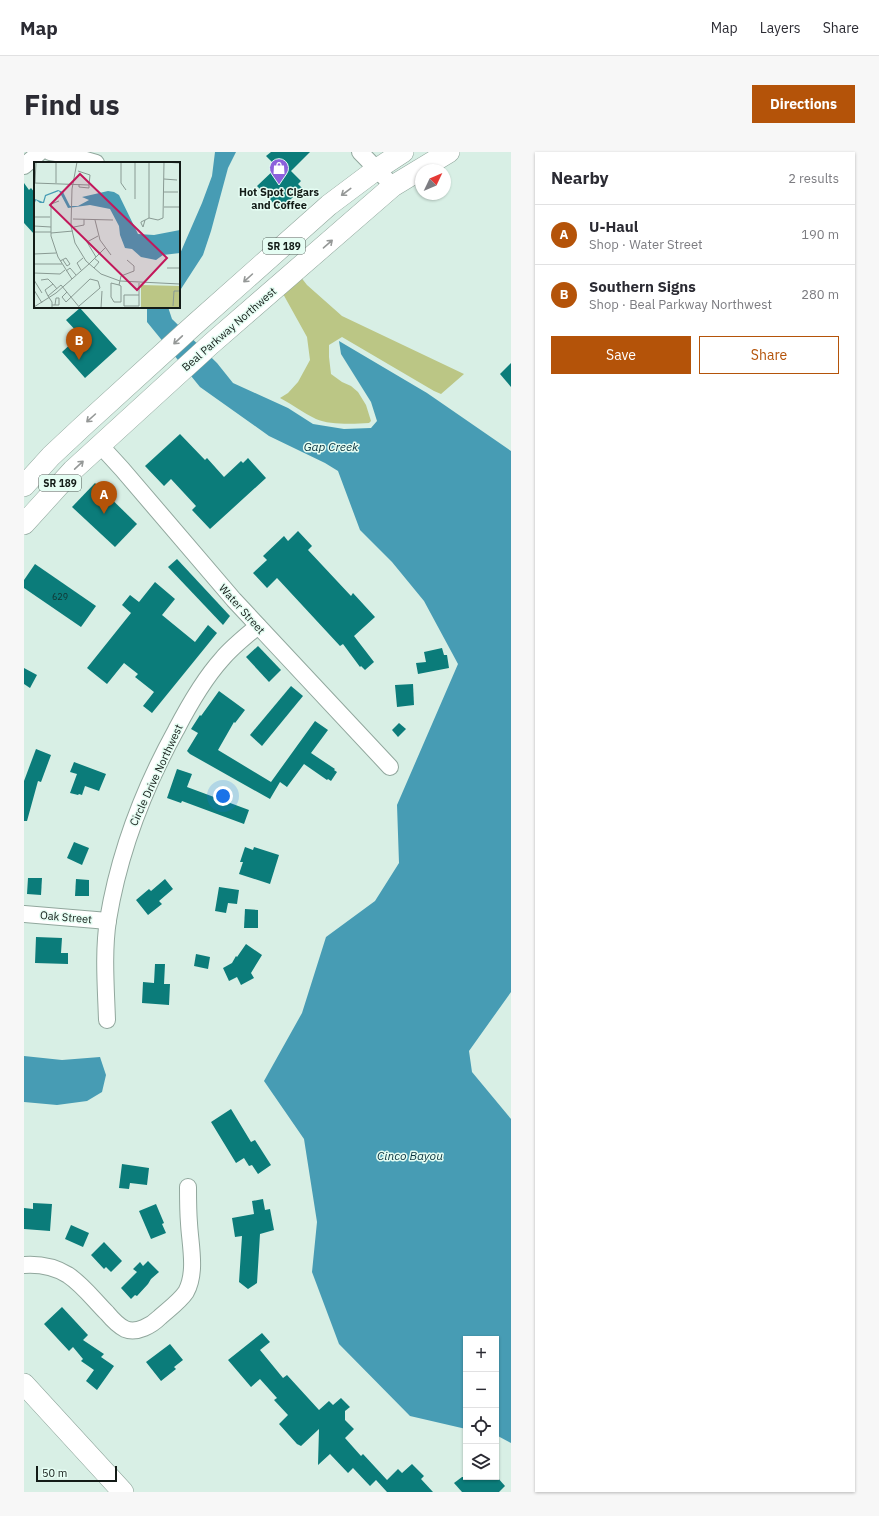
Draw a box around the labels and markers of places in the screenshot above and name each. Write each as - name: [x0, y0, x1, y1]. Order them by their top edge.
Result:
- shop icon: Hot Spot Cigars and Coffee: [268, 157, 290, 185]
- place label: Hot Spot Cigars and Coffee: [239, 185, 319, 212]
- pin: B: [66, 327, 92, 360]
- pin: A: [91, 481, 117, 514]

